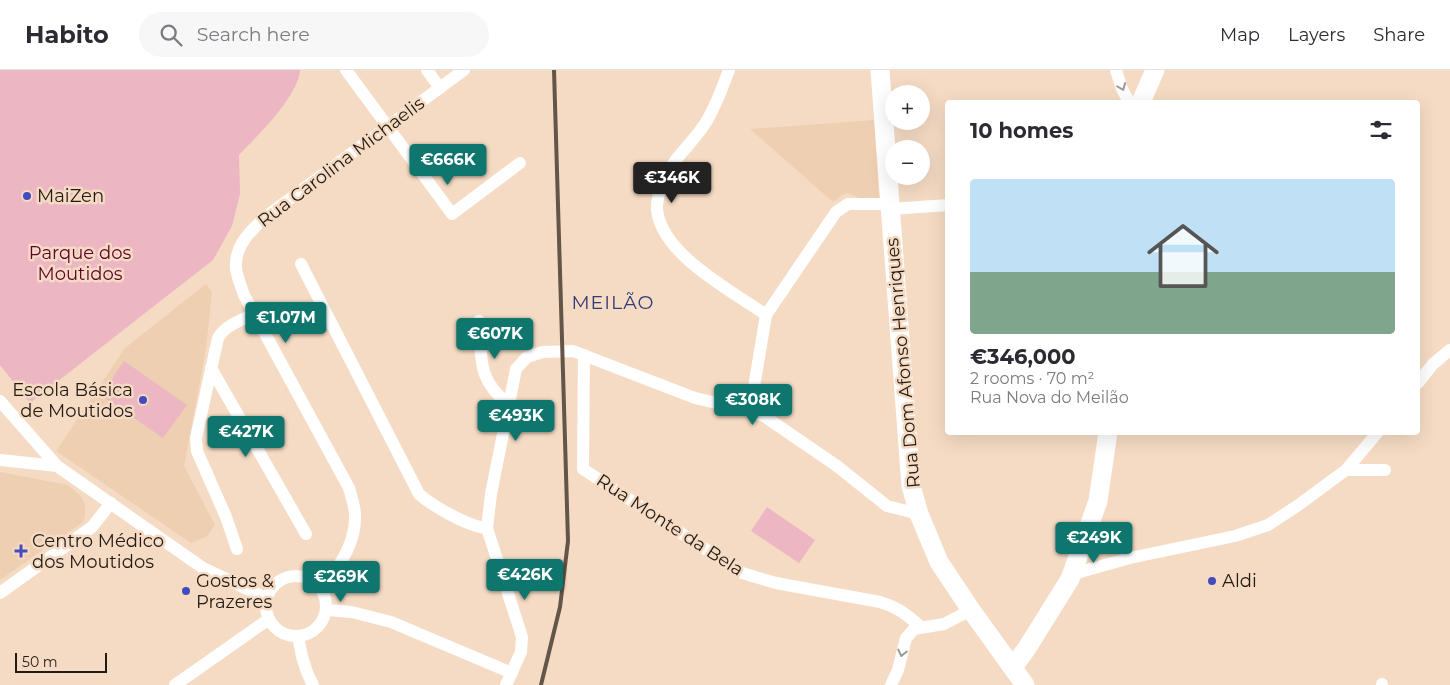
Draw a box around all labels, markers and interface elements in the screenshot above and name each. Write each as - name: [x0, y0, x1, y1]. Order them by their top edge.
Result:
- search box: [139, 12, 489, 57]
- text: Habito: [25, 20, 109, 49]
- icon: search: [157, 21, 185, 49]
- text: Search here: [197, 23, 310, 46]
- text: Map: [1220, 24, 1260, 46]
- text: Layers: [1288, 24, 1345, 46]
- text: Share: [1373, 24, 1425, 46]
- one-way arrow: [1116, 82, 1126, 91]
- map controls: [885, 85, 930, 185]
- button: +: [885, 85, 930, 130]
- street label: Rua Carolina Michaelis: [253, 92, 429, 232]
- icon: filters: [1367, 116, 1395, 144]
- text: 10 homes: [970, 118, 1073, 143]
- button: −: [885, 140, 930, 185]
- pin: €666K: [413, 144, 483, 186]
- text: €666K: [420, 150, 476, 169]
- pin: €346K: [637, 162, 707, 204]
- text: €346K: [644, 168, 700, 187]
- place label: MaiZen: [37, 185, 104, 207]
- marker: MaiZen: [21, 190, 33, 202]
- icon: home: [1138, 211, 1228, 301]
- street label: Rua Dom Afonso Henriques: [881, 237, 925, 489]
- park label: Parque dos Moutidos: [29, 242, 131, 285]
- district label: MEILÃO: [571, 291, 655, 314]
- pin: €1.07M: [245, 302, 327, 344]
- text: €1.07M: [256, 308, 316, 327]
- pin: €607K: [460, 318, 530, 360]
- text: €607K: [467, 324, 523, 343]
- text: €346,000: [970, 344, 1076, 369]
- text: 2 rooms · 70 m²: [970, 369, 1095, 388]
- place label: Escola Básica de Moutidos: [12, 379, 133, 422]
- pin: €308K: [718, 384, 788, 426]
- text: Rua Nova do Meilão: [970, 388, 1129, 407]
- text: €308K: [725, 390, 781, 409]
- marker: Escola Básica de Moutidos: [137, 394, 149, 406]
- pin: €493K: [481, 400, 551, 442]
- text: €493K: [488, 406, 544, 425]
- pin: €427K: [211, 416, 281, 458]
- text: €427K: [219, 422, 273, 441]
- street label: Rua Monte da Bela: [592, 469, 748, 581]
- pin: €249K: [1059, 522, 1129, 564]
- text: €249K: [1066, 528, 1122, 547]
- place label: Centro Médico dos Moutidos: [32, 530, 164, 573]
- marker: Centro Médico dos Moutidos: [14, 544, 28, 558]
- pin: €426K: [490, 558, 560, 601]
- pin: €269K: [306, 560, 376, 603]
- text: €426K: [497, 565, 553, 584]
- text: €269K: [314, 567, 368, 586]
- place label: Gostos & Prazeres: [196, 570, 274, 613]
- place label: Aldi: [1222, 570, 1257, 592]
- marker: Aldi: [1206, 575, 1218, 587]
- marker: Gostos & Prazeres: [180, 585, 192, 597]
- one-way arrow: [897, 649, 908, 657]
- scale bar: [15, 650, 108, 673]
- text: 50 m: [22, 653, 58, 671]

